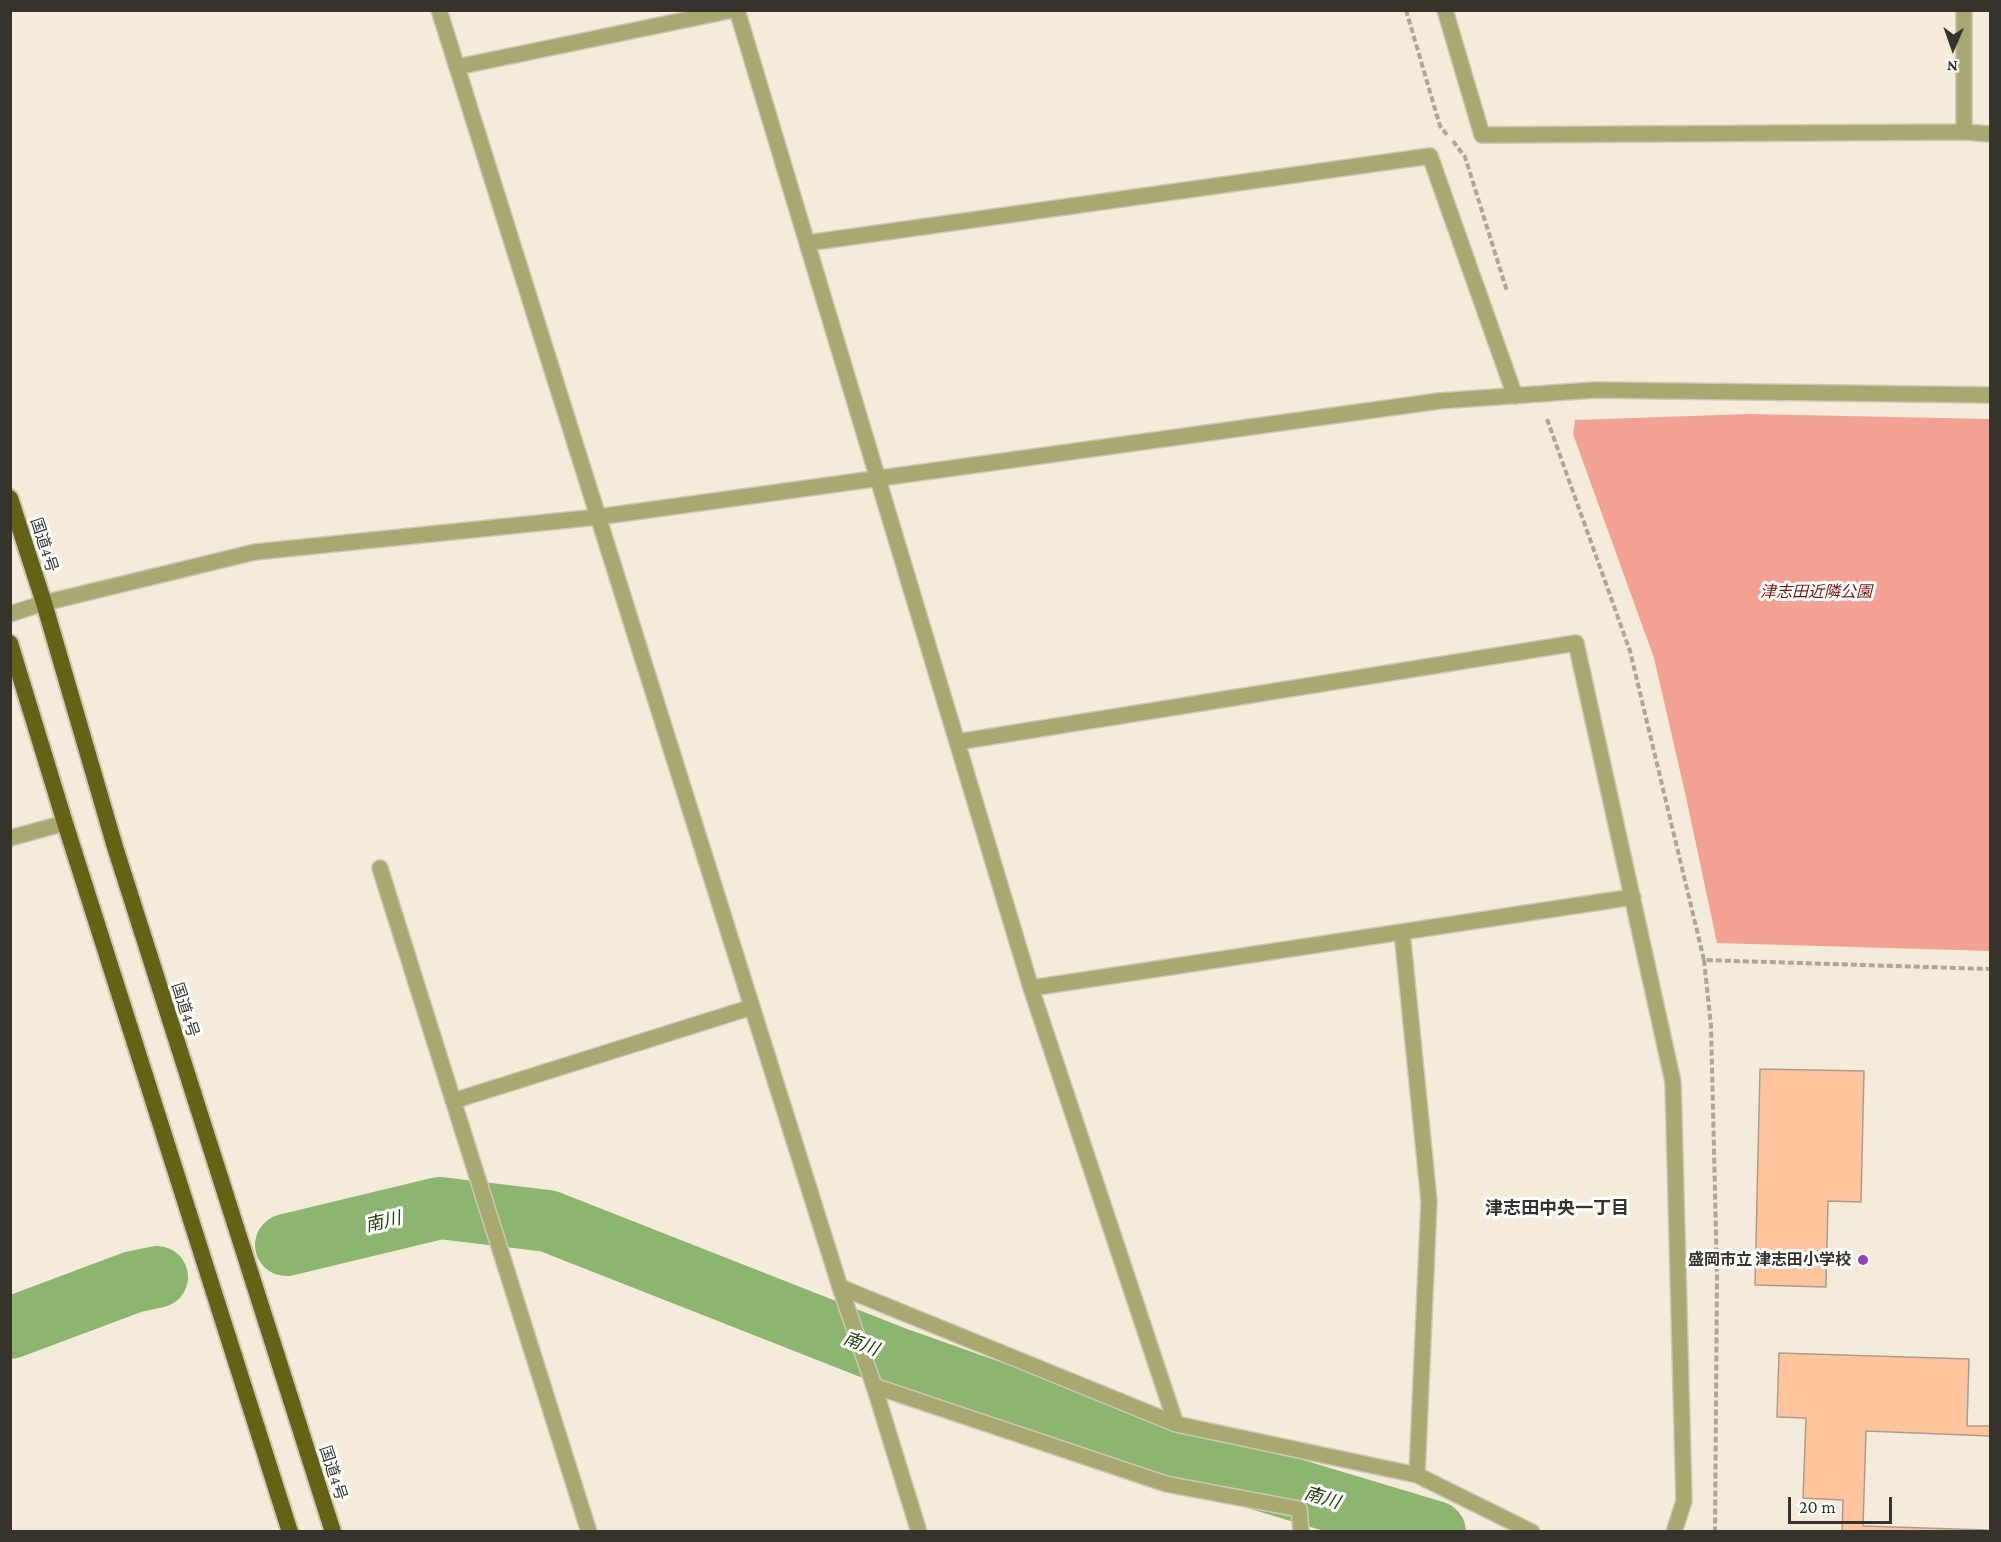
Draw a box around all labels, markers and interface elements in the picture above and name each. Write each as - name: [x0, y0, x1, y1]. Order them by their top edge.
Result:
- north arrow: [1923, 18, 1983, 78]
- text: N: [1947, 58, 1958, 75]
- street label: 国道4号: [26, 515, 62, 575]
- park label: 津志田近隣公園: [1760, 582, 1872, 602]
- street label: 国道4号: [167, 980, 203, 1040]
- district label: 津志田中央一丁目: [1485, 1197, 1629, 1219]
- water label: 南川: [363, 1207, 403, 1237]
- place label: 盛岡市立 津志田小学校: [1688, 1250, 1851, 1270]
- marker: 盛岡市立 津志田小学校: [1856, 1253, 1870, 1267]
- water label: 南川: [840, 1327, 882, 1361]
- street label: 国道4号: [315, 1443, 351, 1503]
- water label: 南川: [1302, 1482, 1342, 1514]
- scale bar: [1791, 1485, 1894, 1523]
- text: 20 m: [1799, 1497, 1836, 1517]

